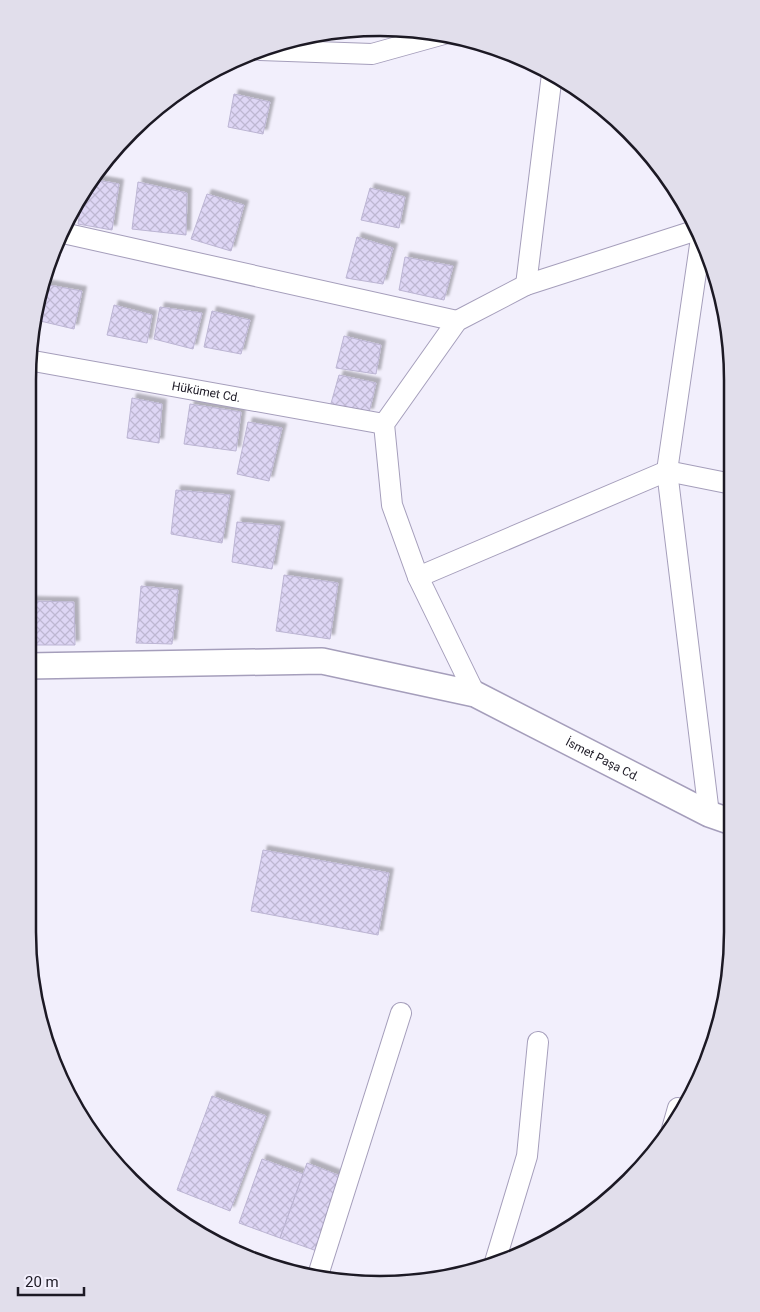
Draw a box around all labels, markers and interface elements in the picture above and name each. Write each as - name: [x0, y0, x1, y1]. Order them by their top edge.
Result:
- street label: Hükümet Cd.: [171, 379, 242, 405]
- street label: İsmet Paşa Cd.: [563, 734, 642, 784]
- scale bar: [18, 1264, 84, 1296]
- text: 20 m: [25, 1273, 59, 1291]

